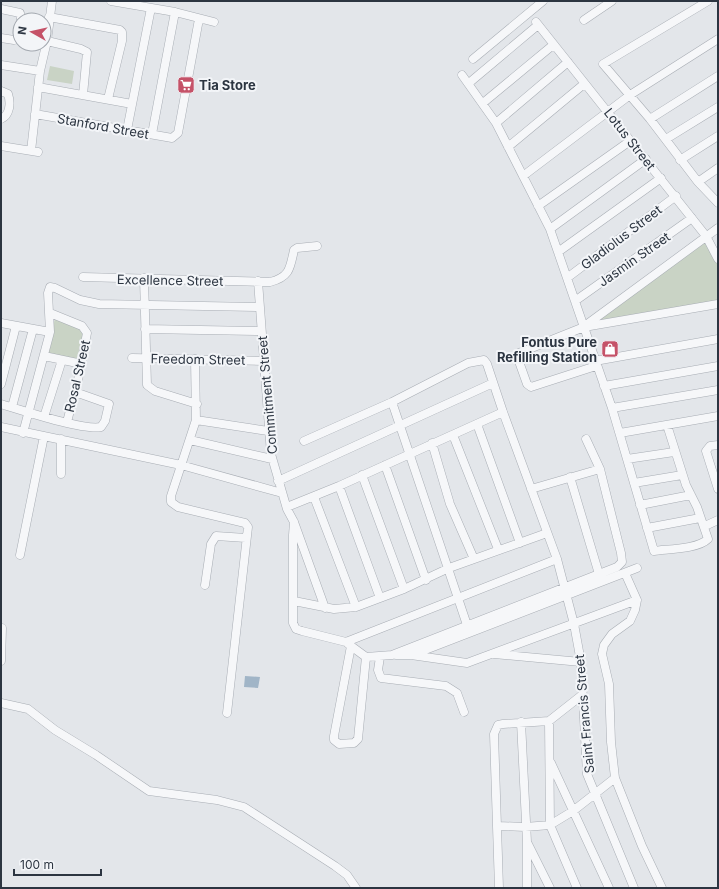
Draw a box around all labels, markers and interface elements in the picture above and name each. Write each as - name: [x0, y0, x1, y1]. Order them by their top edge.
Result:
- north arrow: [12, 12, 52, 52]
- text: N: [15, 25, 30, 36]
- supermarket icon: Tia Store: [176, 75, 196, 95]
- place label: Tia Store: [199, 77, 256, 93]
- street label: Lotus Street: [601, 105, 659, 173]
- street label: Stanford Street: [56, 110, 150, 142]
- street label: Gladiolus Street: [577, 201, 665, 273]
- street label: Jasmin Street: [595, 228, 673, 290]
- street label: Excellence Street: [117, 271, 223, 289]
- place label: Fontus Pure Refilling Station: [497, 334, 597, 365]
- street label: Commitment Street: [254, 335, 280, 455]
- street label: Rosal Street: [61, 338, 93, 414]
- shop icon: Fontus Pure Refilling Station: [600, 339, 620, 359]
- street label: Freedom Street: [151, 350, 245, 368]
- street label: Saint Francis Street: [571, 654, 597, 774]
- scale bar: [14, 851, 101, 877]
- text: 100 m: [20, 857, 54, 872]

